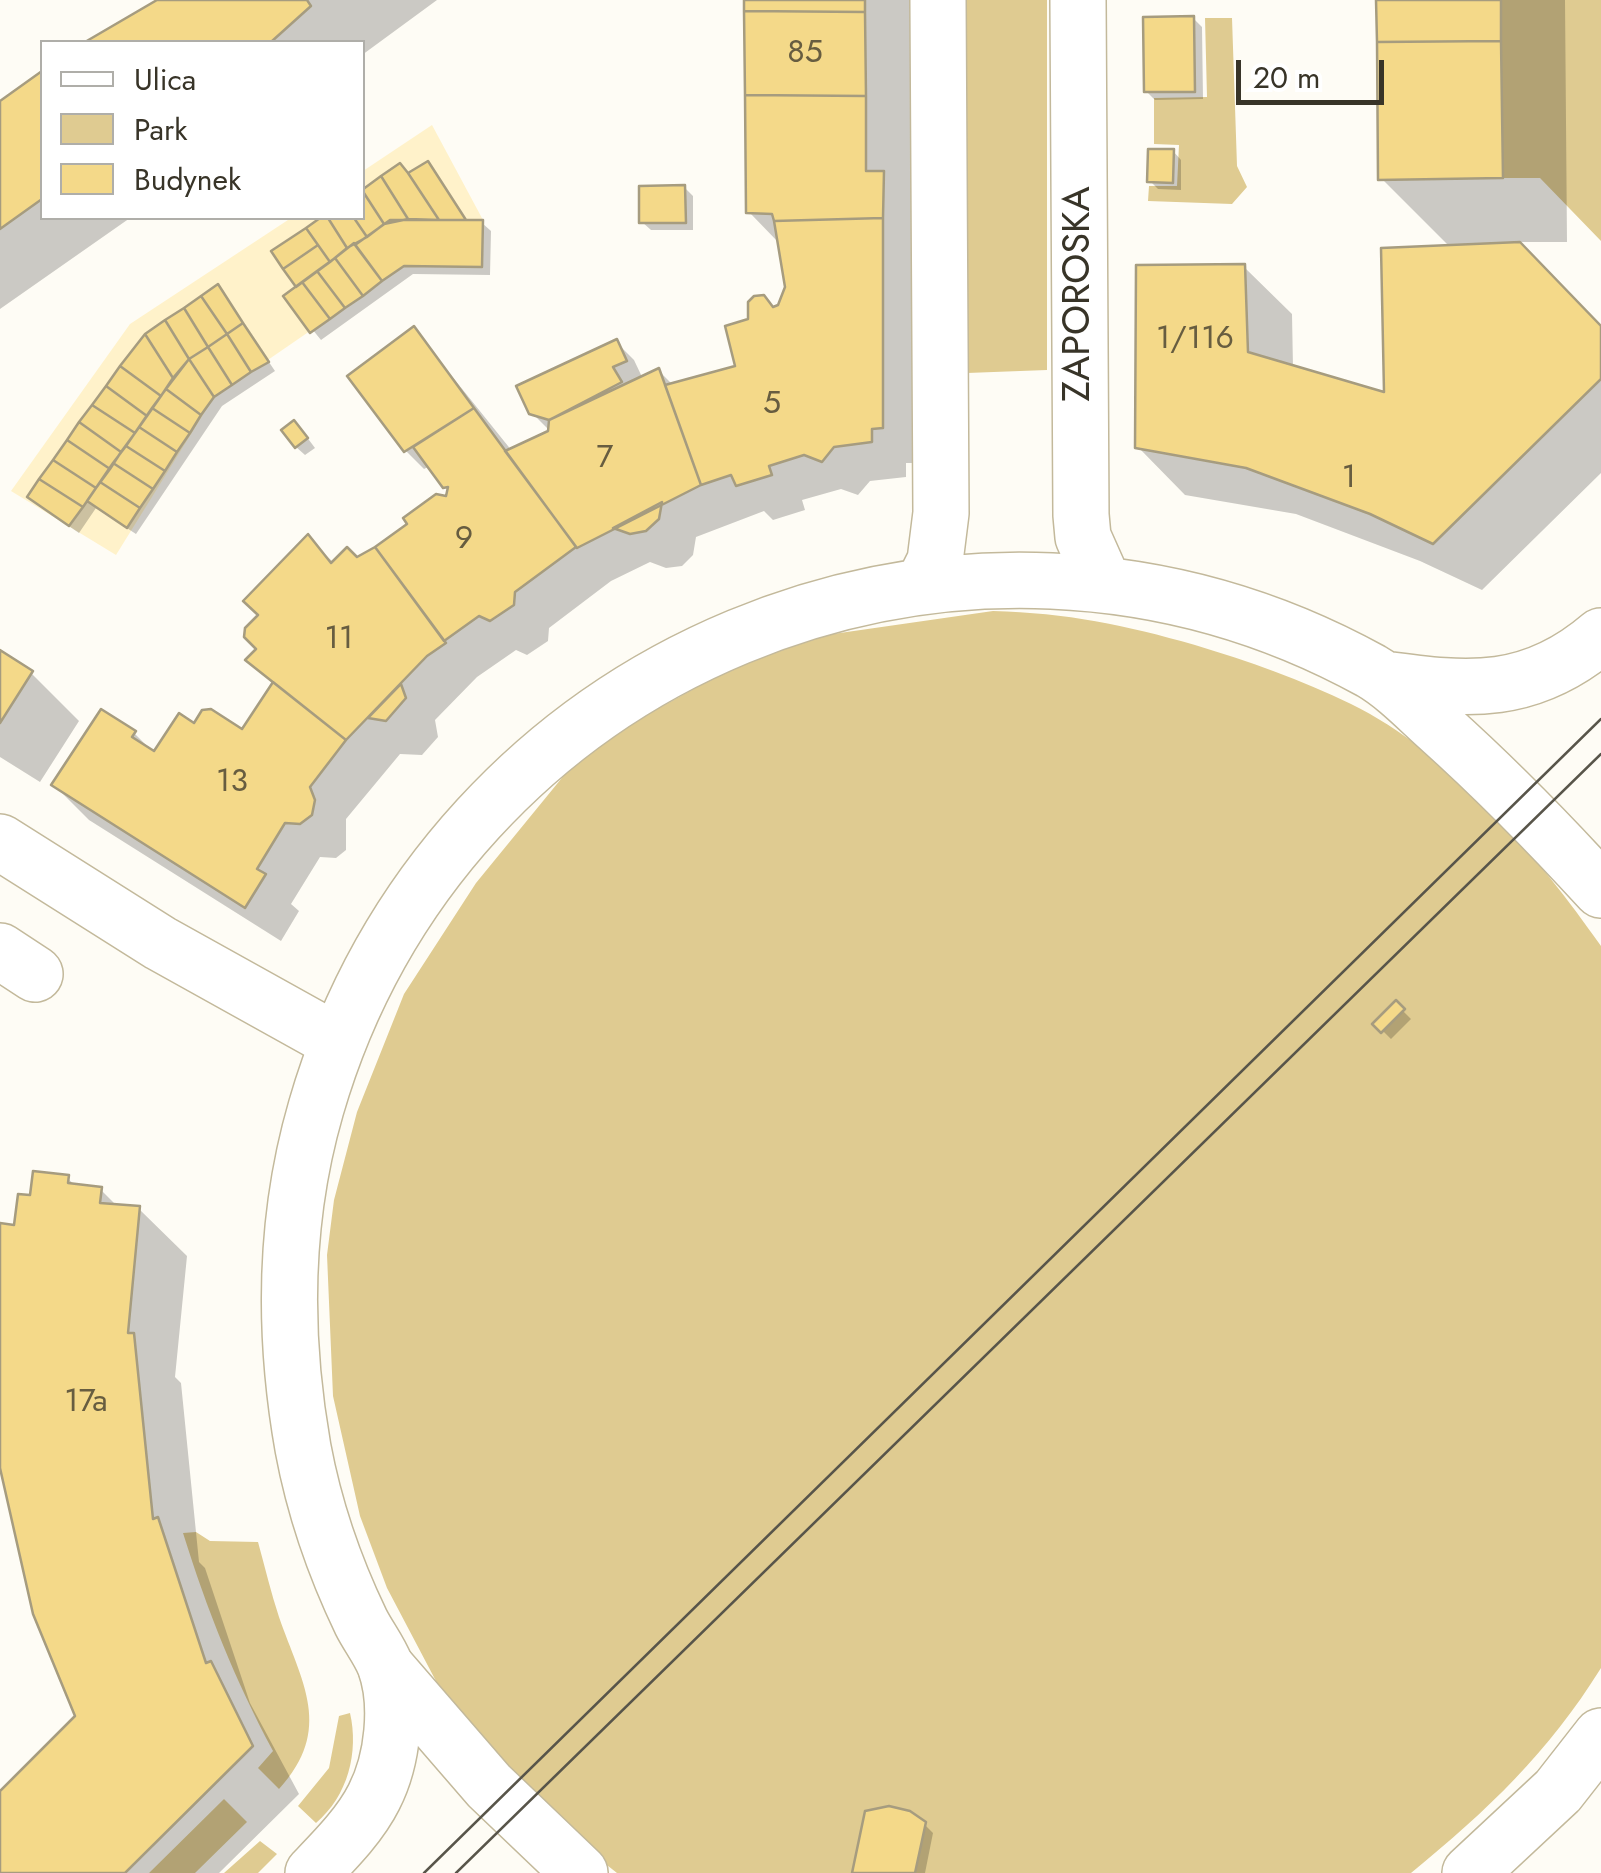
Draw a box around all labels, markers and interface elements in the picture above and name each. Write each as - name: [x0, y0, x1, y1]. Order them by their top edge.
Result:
- house number: 85: [787, 35, 823, 73]
- legend: [40, 40, 365, 220]
- scale bar: [1241, 40, 1388, 102]
- text: 20 m: [1253, 56, 1320, 99]
- text: Ulica: [134, 58, 196, 101]
- text: Park: [134, 108, 187, 151]
- text: Budynek: [134, 158, 241, 201]
- street label: ZAPOROSKA: [1057, 186, 1103, 402]
- house number: 1/116: [1156, 321, 1234, 359]
- house number: 5: [763, 386, 781, 424]
- house number: 7: [597, 440, 613, 478]
- house number: 1: [1342, 460, 1356, 498]
- house number: 9: [455, 521, 473, 559]
- house number: 11: [325, 621, 353, 659]
- house number: 13: [216, 764, 248, 802]
- house number: 17a: [64, 1384, 108, 1422]

